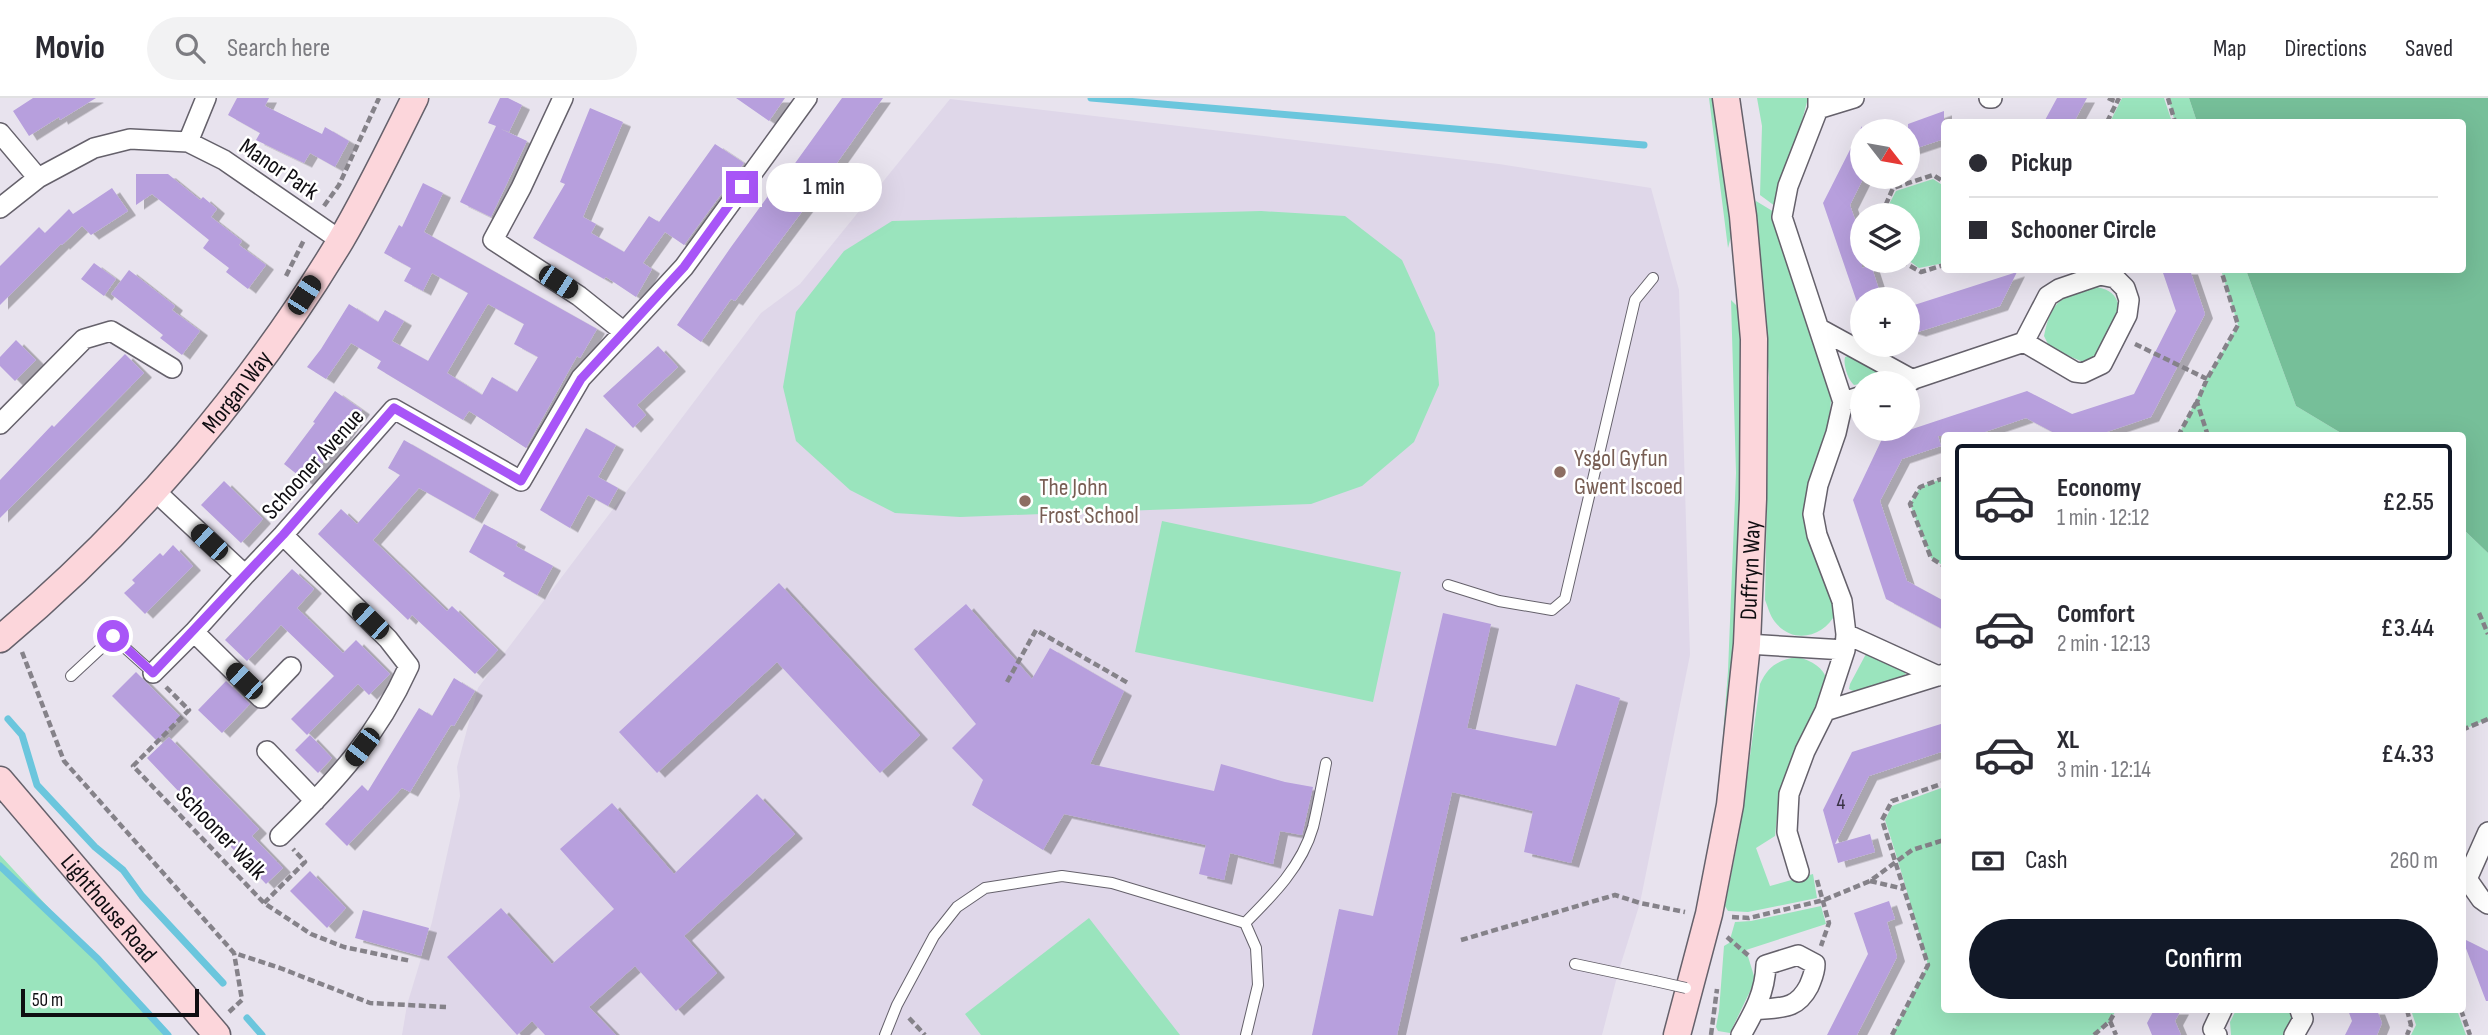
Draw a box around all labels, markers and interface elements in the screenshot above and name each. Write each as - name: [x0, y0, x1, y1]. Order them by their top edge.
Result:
- search box: [147, 17, 637, 80]
- text: Movio: [35, 28, 105, 68]
- icon: search: [171, 29, 209, 67]
- text: Search here: [227, 33, 330, 64]
- text: Map: [2213, 34, 2246, 63]
- text: Directions: [2284, 34, 2367, 63]
- text: Saved: [2405, 34, 2453, 63]
- north arrow: [1850, 119, 1920, 189]
- map controls: [1850, 119, 1920, 441]
- street label: Manor Park: [234, 132, 324, 206]
- text: Pickup: [2011, 148, 2073, 179]
- callout: 1 min: [766, 162, 882, 212]
- route end: [726, 171, 758, 203]
- text: 1 min: [803, 173, 845, 201]
- button: layers: [1850, 203, 1920, 273]
- text: Schooner Circle: [2011, 215, 2156, 246]
- car: [535, 262, 582, 302]
- car: [284, 272, 325, 318]
- button: +: [1850, 287, 1920, 357]
- street label: Morgan Way: [196, 345, 278, 439]
- button: −: [1850, 371, 1920, 441]
- street label: Schooner Avenue: [256, 403, 370, 525]
- place label: Ysgol Gyfun Gwent Iscoed: [1574, 444, 1683, 501]
- marker: Ysgol Gyfun Gwent Iscoed: [1552, 464, 1568, 480]
- icon: car: [1973, 471, 2036, 534]
- place label: The John Frost School: [1039, 473, 1139, 530]
- text: Economy: [2057, 473, 2141, 504]
- text: £2.55: [2382, 487, 2434, 518]
- marker: The John Frost School: [1017, 493, 1033, 509]
- text: 1 min · 12:12: [2057, 504, 2149, 532]
- car: [187, 520, 232, 564]
- street label: Duffryn Way: [1734, 520, 1767, 620]
- icon: car: [1973, 597, 2036, 660]
- car: [348, 599, 393, 643]
- text: Comfort: [2057, 599, 2135, 630]
- text: £3.44: [2381, 613, 2434, 644]
- route start: [97, 620, 129, 652]
- text: 2 min · 12:13: [2057, 630, 2151, 658]
- car: [222, 659, 267, 703]
- icon: car: [1973, 723, 2036, 786]
- car: [341, 724, 384, 770]
- text: XL: [2057, 725, 2079, 756]
- text: £4.33: [2381, 739, 2434, 770]
- text: 3 min · 12:14: [2057, 756, 2151, 784]
- street label: Schooner Walk: [169, 780, 273, 886]
- house number: 4: [1837, 790, 1846, 815]
- icon: cash: [1969, 842, 2007, 880]
- text: Cash: [2025, 845, 2068, 876]
- text: 260 m: [2390, 847, 2438, 875]
- street label: Lighthouse Road: [55, 848, 163, 968]
- button: Confirm: [1969, 919, 2438, 999]
- scale bar: [21, 986, 200, 1018]
- text: 50 m: [32, 989, 63, 1012]

